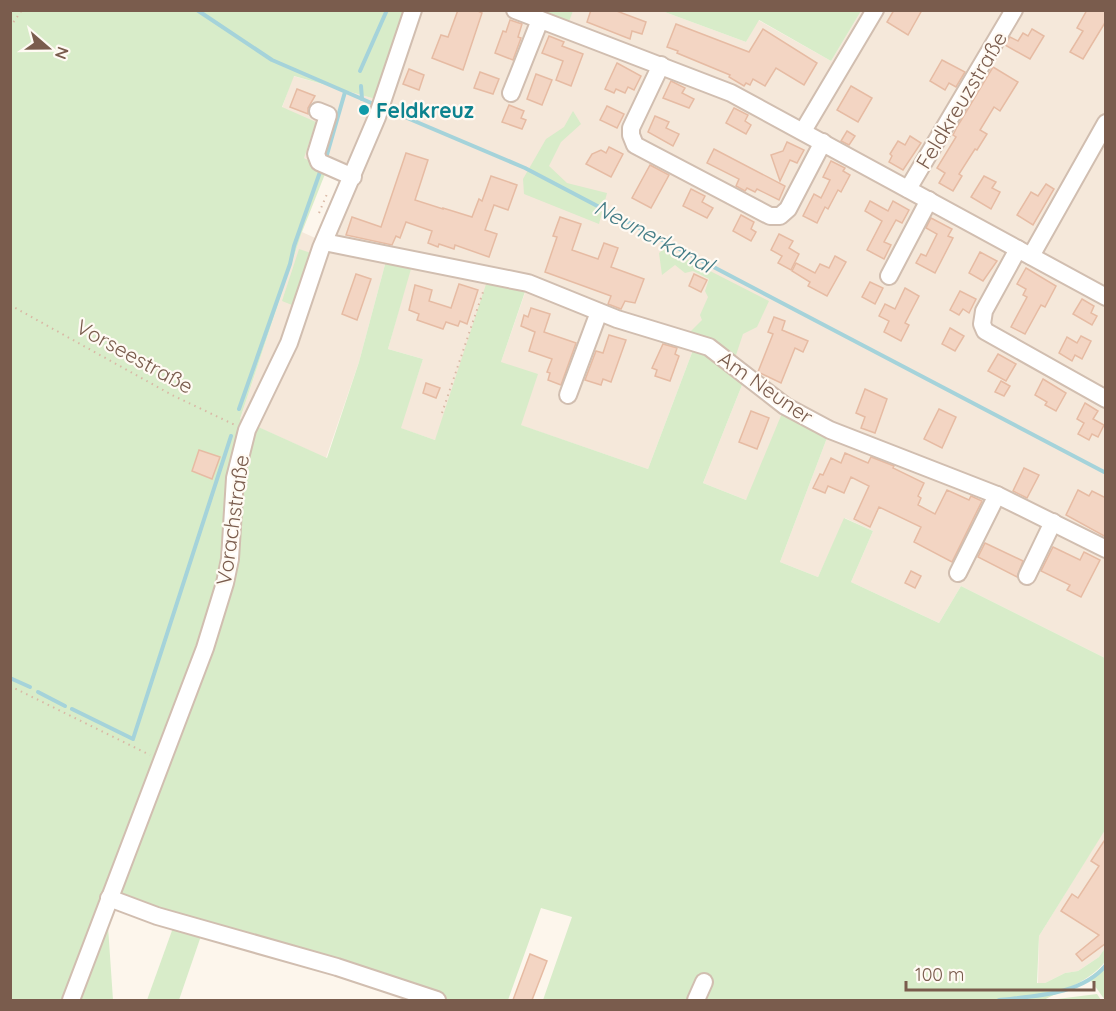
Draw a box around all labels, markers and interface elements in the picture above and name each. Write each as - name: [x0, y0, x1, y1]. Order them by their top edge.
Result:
- north arrow: [18, 18, 78, 78]
- street label: Feldkreuzstraße: [910, 27, 1012, 173]
- text: N: [51, 44, 74, 62]
- place label: Feldkreuz: [376, 97, 474, 123]
- marker: Feldkreuz: [357, 103, 371, 117]
- water label: Neunerkanal: [590, 193, 721, 280]
- street label: Vorseestraße: [72, 313, 198, 399]
- street label: Am Neuner: [714, 345, 818, 429]
- street label: Vorachstraße: [210, 453, 254, 587]
- scale bar: [906, 954, 1094, 992]
- text: 100 m: [915, 963, 964, 986]

